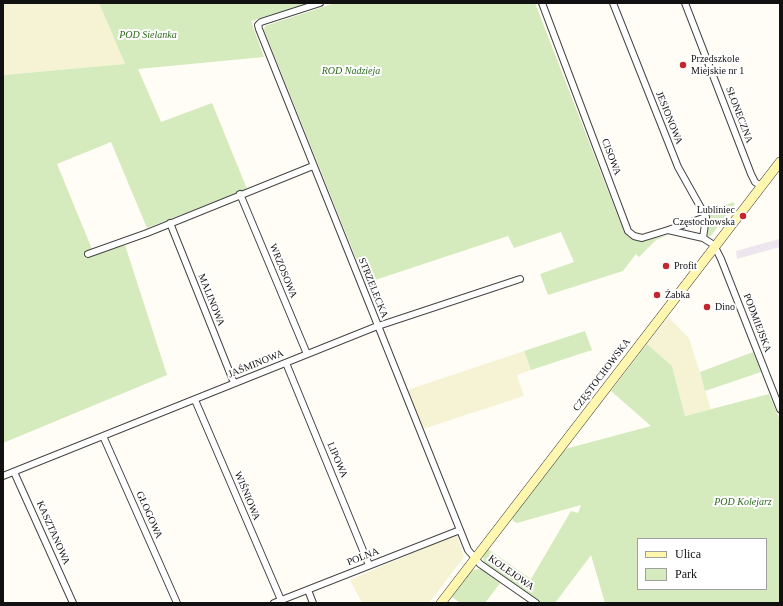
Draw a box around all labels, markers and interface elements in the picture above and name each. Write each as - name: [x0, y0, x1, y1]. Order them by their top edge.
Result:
- park label: POD Sielanka: [119, 29, 177, 41]
- place label: Przedszkole Miejskie nr 1: [691, 53, 744, 76]
- marker: Przedszkole Miejskie nr 1: [678, 60, 688, 70]
- park label: ROD Nadzieja: [322, 65, 380, 77]
- street label: SŁONECZNA: [723, 85, 755, 145]
- street label: JESIONOWA: [653, 90, 685, 146]
- street label: CISOWA: [599, 137, 623, 177]
- place label: Lubliniec Częstochowska: [673, 204, 735, 228]
- marker: Lubliniec Częstochowska: [738, 211, 748, 221]
- street label: WRZOSOWA: [267, 242, 299, 300]
- street label: STRZELECKA: [355, 256, 391, 320]
- place label: Profit: [674, 260, 697, 272]
- marker: Profit: [661, 261, 671, 271]
- street label: MALINOWA: [195, 272, 227, 328]
- place label: Żabka: [665, 289, 690, 301]
- marker: Żabka: [652, 290, 662, 300]
- street label: PODMIEJSKA: [740, 292, 774, 354]
- place label: Dino: [715, 301, 735, 313]
- marker: Dino: [702, 302, 712, 312]
- street label: CZĘSTOCHOWSKA: [571, 336, 633, 414]
- street label: JAŚMINOWA: [226, 347, 286, 381]
- street label: LIPOWA: [324, 440, 350, 480]
- street label: WIŚNIOWA: [231, 470, 263, 522]
- street label: GŁOGOWA: [133, 489, 165, 541]
- park label: POD Kolejarz: [714, 496, 772, 508]
- street label: KASZTANOWA: [34, 499, 72, 567]
- legend: [637, 538, 767, 590]
- street label: POLNA: [345, 545, 381, 569]
- text: Ulica: [675, 547, 701, 561]
- street label: KOLEJOWA: [486, 553, 536, 593]
- text: Park: [675, 567, 697, 581]

